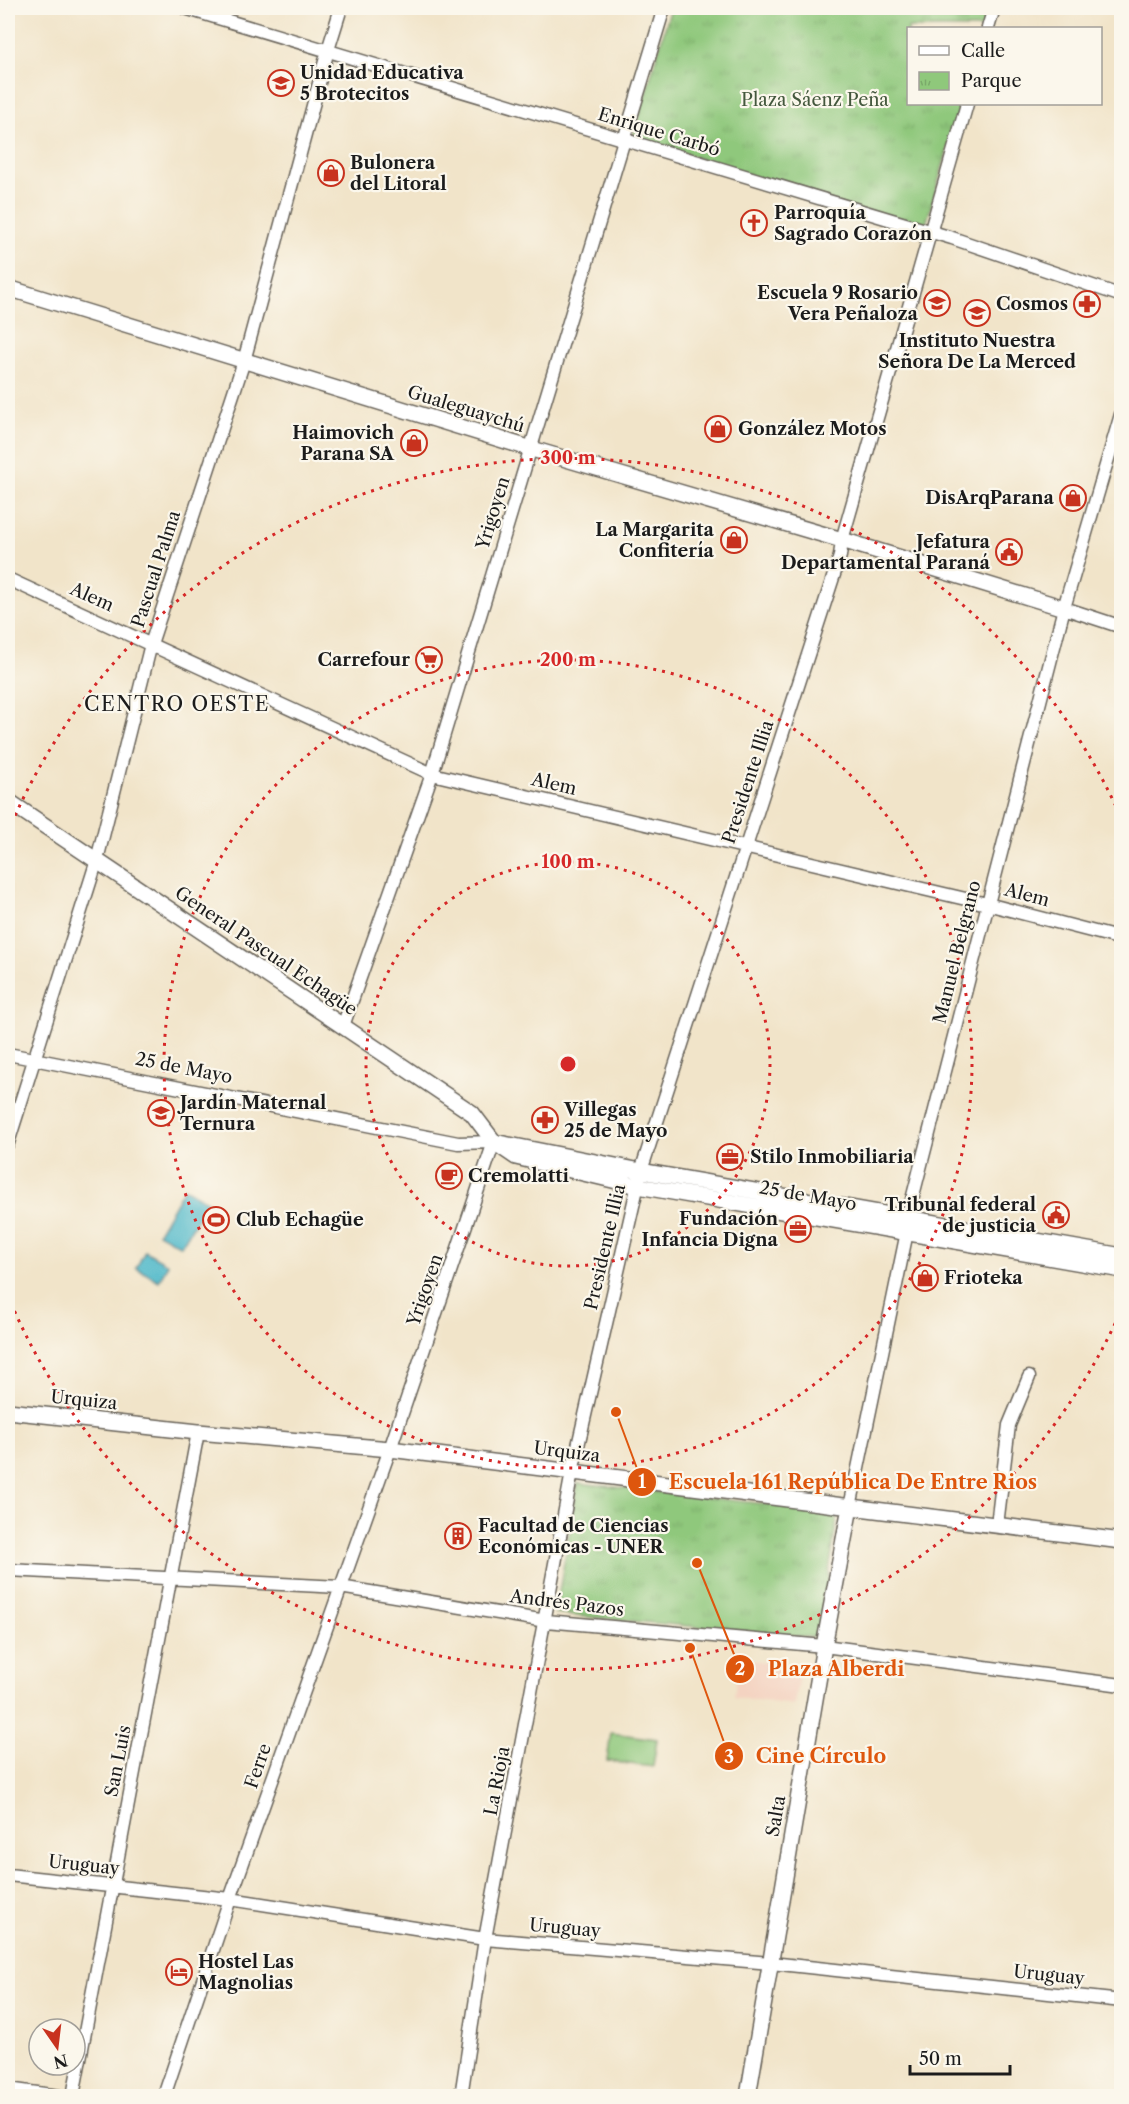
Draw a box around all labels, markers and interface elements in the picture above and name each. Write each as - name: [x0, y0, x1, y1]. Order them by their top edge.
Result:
- legend: [907, 27, 1102, 105]
- text: Calle: [961, 40, 1005, 62]
- place label: Unidad Educativa 5 Brotecitos: [300, 62, 464, 105]
- school or university icon: Unidad Educativa 5 Brotecitos: [266, 68, 296, 98]
- text: Parque: [961, 70, 1022, 92]
- park label: Plaza Sáenz Peña: [741, 89, 889, 111]
- street label: Enrique Carbó: [595, 103, 723, 161]
- place label: Bulonera del Litoral: [350, 152, 447, 195]
- shop icon: Bulonera del Litoral: [316, 158, 346, 188]
- place label: Parroquía Sagrado Corazón: [774, 202, 933, 245]
- church icon: Parroquía Sagrado Corazón: [739, 208, 769, 238]
- place label: Escuela 9 Rosario Vera Peñaloza: [757, 282, 919, 325]
- school or university icon: Escuela 9 Rosario Vera Peñaloza: [922, 288, 952, 318]
- pharmacy icon: Cosmos: [1072, 289, 1102, 319]
- place label: Cosmos: [996, 293, 1068, 315]
- school or university icon: Instituto Nuestra Señora De La Merced: [962, 298, 992, 328]
- place label: Instituto Nuestra Señora De La Merced: [878, 330, 1076, 373]
- street label: Gualeguaychú: [405, 381, 527, 437]
- shop icon: González Motos: [703, 414, 733, 444]
- place label: González Motos: [738, 418, 887, 440]
- place label: Haimovich Parana SA: [292, 422, 395, 465]
- shop icon: Haimovich Parana SA: [399, 428, 429, 458]
- text: 300 m: [540, 447, 596, 469]
- street label: Yrigoyen: [471, 474, 514, 553]
- shop icon: DisArqParana: [1058, 483, 1088, 513]
- place label: DisArqParana: [925, 487, 1055, 509]
- street label: Pascual Palma: [127, 507, 185, 630]
- place label: La Margarita Confitería: [595, 519, 715, 562]
- shop icon: La Margarita Confitería: [719, 525, 749, 555]
- place label: Jefatura Departamental Paraná: [781, 531, 991, 574]
- public building icon: Jefatura Departamental Paraná: [994, 537, 1024, 567]
- street label: Alem: [66, 577, 117, 616]
- supermarket icon: Carrefour: [414, 645, 444, 675]
- place label: Carrefour: [317, 649, 410, 671]
- text: 200 m: [540, 649, 596, 671]
- district label: CENTRO OESTE: [84, 692, 270, 716]
- street label: Presidente Illia: [718, 717, 778, 847]
- street label: Alem: [528, 768, 579, 800]
- text: 100 m: [541, 851, 595, 873]
- street label: Manuel Belgrano: [929, 878, 985, 1026]
- street label: Alem: [1001, 878, 1052, 912]
- street label: General Pascual Echagüe: [171, 882, 361, 1020]
- street label: 25 de Mayo: [134, 1048, 234, 1088]
- centre of rings: [558, 1054, 578, 1074]
- place label: Jardín Maternal Ternura: [177, 1092, 326, 1135]
- school or university icon: Jardín Maternal Ternura: [146, 1098, 176, 1128]
- place label: Villegas 25 de Mayo: [563, 1099, 667, 1142]
- pharmacy icon: Villegas 25 de Mayo: [530, 1105, 560, 1135]
- office icon: Stilo Inmobiliaria: [715, 1142, 745, 1172]
- place label: Stilo Inmobiliaria: [750, 1146, 914, 1168]
- cafe icon: Cremolatti: [434, 1161, 464, 1191]
- place label: Cremolatti: [468, 1165, 569, 1187]
- street label: 25 de Mayo: [758, 1177, 858, 1215]
- street label: Presidente Illia: [580, 1181, 630, 1312]
- place label: Tribunal federal de justicia: [884, 1194, 1037, 1237]
- public building icon: Tribunal federal de justicia: [1041, 1200, 1071, 1230]
- sports icon: Club Echagüe: [201, 1205, 231, 1235]
- place label: Fundación Infancia Digna: [642, 1208, 779, 1251]
- place label: Club Echagüe: [236, 1209, 364, 1231]
- office icon: Fundación Infancia Digna: [783, 1214, 813, 1244]
- street label: Yrigoyen: [402, 1251, 448, 1330]
- shop icon: Frioteka: [910, 1263, 940, 1293]
- place label: Frioteka: [944, 1267, 1023, 1289]
- street label: Urquiza: [50, 1386, 119, 1414]
- street label: Urquiza: [532, 1437, 602, 1467]
- callout: Escuela 161 República De Entre Rios: [627, 1463, 1049, 1501]
- text: Escuela 161 República De Entre Rios: [669, 1470, 1037, 1494]
- text: 1: [638, 1471, 646, 1493]
- place label: Facultad de Ciencias Económicas - UNER: [478, 1515, 669, 1558]
- building icon: Facultad de Ciencias Económicas - UNER: [443, 1521, 473, 1551]
- street label: Andrés Pazos: [508, 1585, 625, 1621]
- callout: Plaza Alberdi: [725, 1650, 917, 1688]
- text: Plaza Alberdi: [768, 1657, 904, 1681]
- text: 2: [735, 1658, 745, 1680]
- street label: San Luis: [100, 1723, 136, 1799]
- callout: Cine Círculo: [714, 1737, 898, 1775]
- street label: Ferre: [240, 1741, 276, 1791]
- street label: La Rioja: [480, 1744, 515, 1818]
- text: Cine Círculo: [756, 1744, 886, 1768]
- text: 3: [724, 1746, 734, 1768]
- street label: Salta: [762, 1793, 791, 1838]
- street label: Uruguay: [47, 1850, 122, 1880]
- street label: Uruguay: [528, 1914, 603, 1942]
- place label: Hostel Las Magnolias: [198, 1951, 294, 1994]
- hotel icon: Hostel Las Magnolias: [164, 1957, 194, 1987]
- street label: Uruguay: [1012, 1960, 1087, 1990]
- north arrow: [27, 2017, 87, 2077]
- scale bar: [910, 2038, 1010, 2076]
- text: 50 m: [919, 2048, 962, 2070]
- text: N: [51, 2050, 70, 2073]

